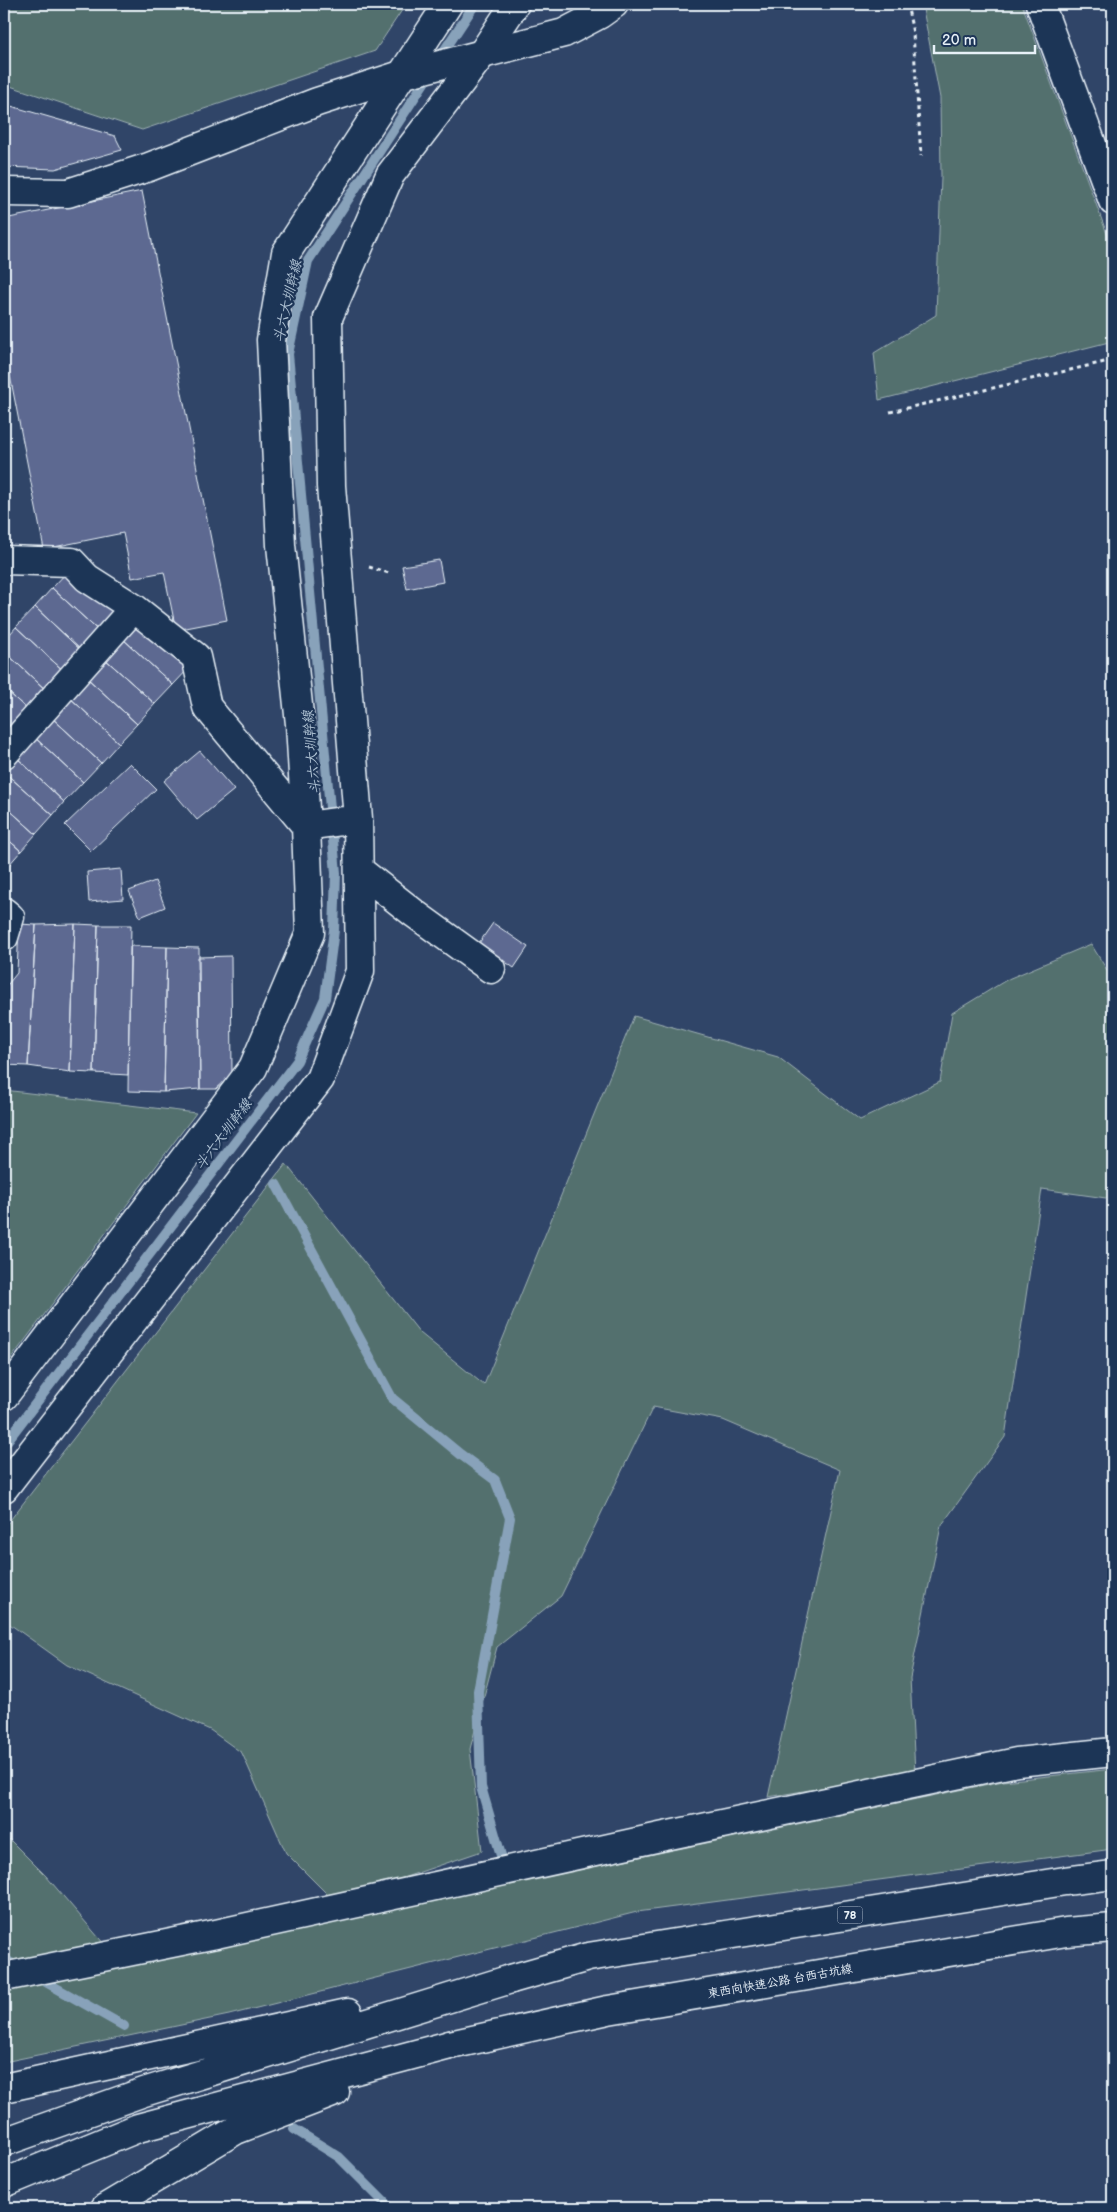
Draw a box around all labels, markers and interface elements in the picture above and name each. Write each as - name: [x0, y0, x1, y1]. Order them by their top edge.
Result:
- scale bar: [934, 22, 1036, 54]
- text: 20 m: [942, 31, 976, 50]
- water label: 斗六大圳幹線: [270, 257, 305, 344]
- water label: 斗六大圳幹線: [299, 708, 324, 795]
- water label: 斗六大圳幹線: [191, 1095, 256, 1173]
- road number: 78: [838, 1906, 862, 1924]
- street label: 東西向快速公路 台西古坑線: [706, 1961, 854, 2002]

